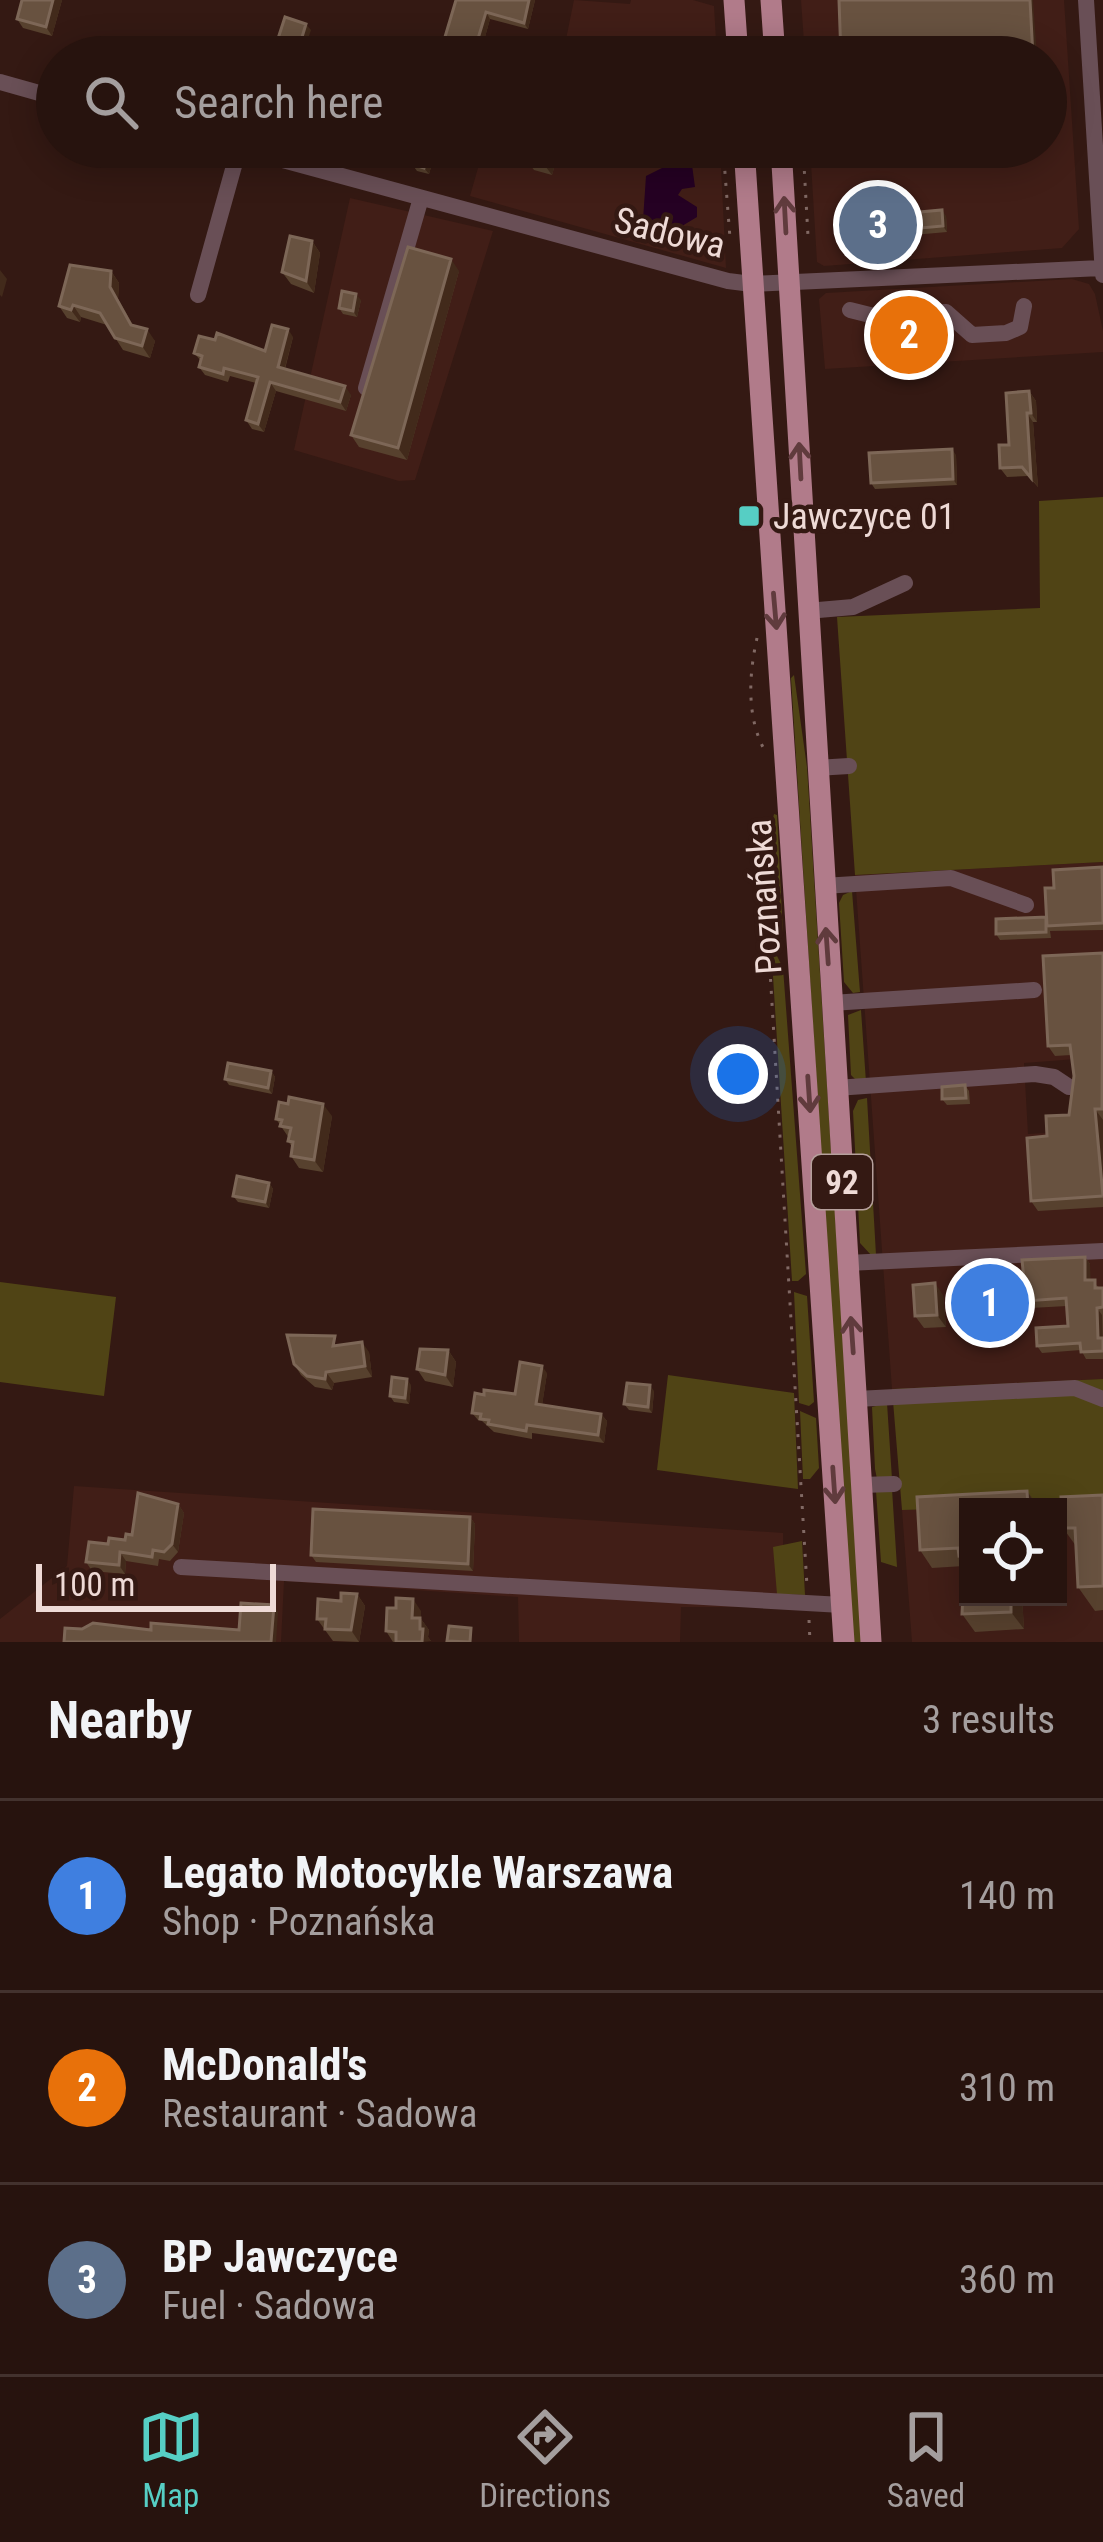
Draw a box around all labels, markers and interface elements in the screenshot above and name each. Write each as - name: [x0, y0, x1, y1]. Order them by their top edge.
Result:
- search box: [36, 36, 1067, 168]
- icon: search: [78, 69, 144, 135]
- text: Search here: [174, 76, 383, 129]
- pin: 3: [839, 180, 917, 270]
- one-way arrow: [774, 196, 797, 235]
- street label: Sadowa: [610, 199, 729, 267]
- pin: 2: [870, 290, 948, 380]
- one-way arrow: [788, 442, 811, 481]
- place label: Jawczyce 01: [773, 496, 956, 538]
- marker: Jawczyce 01: [736, 503, 762, 529]
- one-way arrow: [764, 591, 787, 630]
- street label: Poznańska: [738, 818, 790, 976]
- one-way arrow: [816, 927, 839, 966]
- your location: [708, 1044, 768, 1104]
- one-way arrow: [798, 1074, 821, 1113]
- road number: 92: [812, 1155, 872, 1209]
- pin: 1: [951, 1258, 1029, 1348]
- one-way arrow: [840, 1316, 863, 1355]
- one-way arrow: [823, 1465, 846, 1504]
- map controls: [959, 1498, 1067, 1606]
- button: locate: [959, 1498, 1067, 1606]
- scale bar: [36, 1558, 276, 1611]
- text: 100 m: [54, 1565, 135, 1604]
- text: Nearby: [48, 1691, 192, 1750]
- text: 3 results: [922, 1697, 1055, 1743]
- text: Legato Motocykle Warszawa: [162, 1846, 673, 1899]
- text: 1: [77, 1873, 97, 1919]
- text: 140 m: [959, 1873, 1055, 1919]
- text: Shop · Poznańska: [162, 1899, 436, 1945]
- text: McDonald's: [162, 2038, 367, 2091]
- text: 2: [77, 2065, 97, 2111]
- text: 310 m: [959, 2065, 1055, 2111]
- text: Restaurant · Sadowa: [162, 2091, 477, 2137]
- text: BP Jawczyce: [162, 2230, 398, 2283]
- text: 3: [77, 2257, 97, 2303]
- text: 360 m: [959, 2257, 1055, 2303]
- text: Fuel · Sadowa: [162, 2283, 376, 2329]
- tab: Map: [138, 2404, 204, 2515]
- tab: Directions: [479, 2404, 611, 2515]
- tab: Saved: [887, 2404, 965, 2515]

